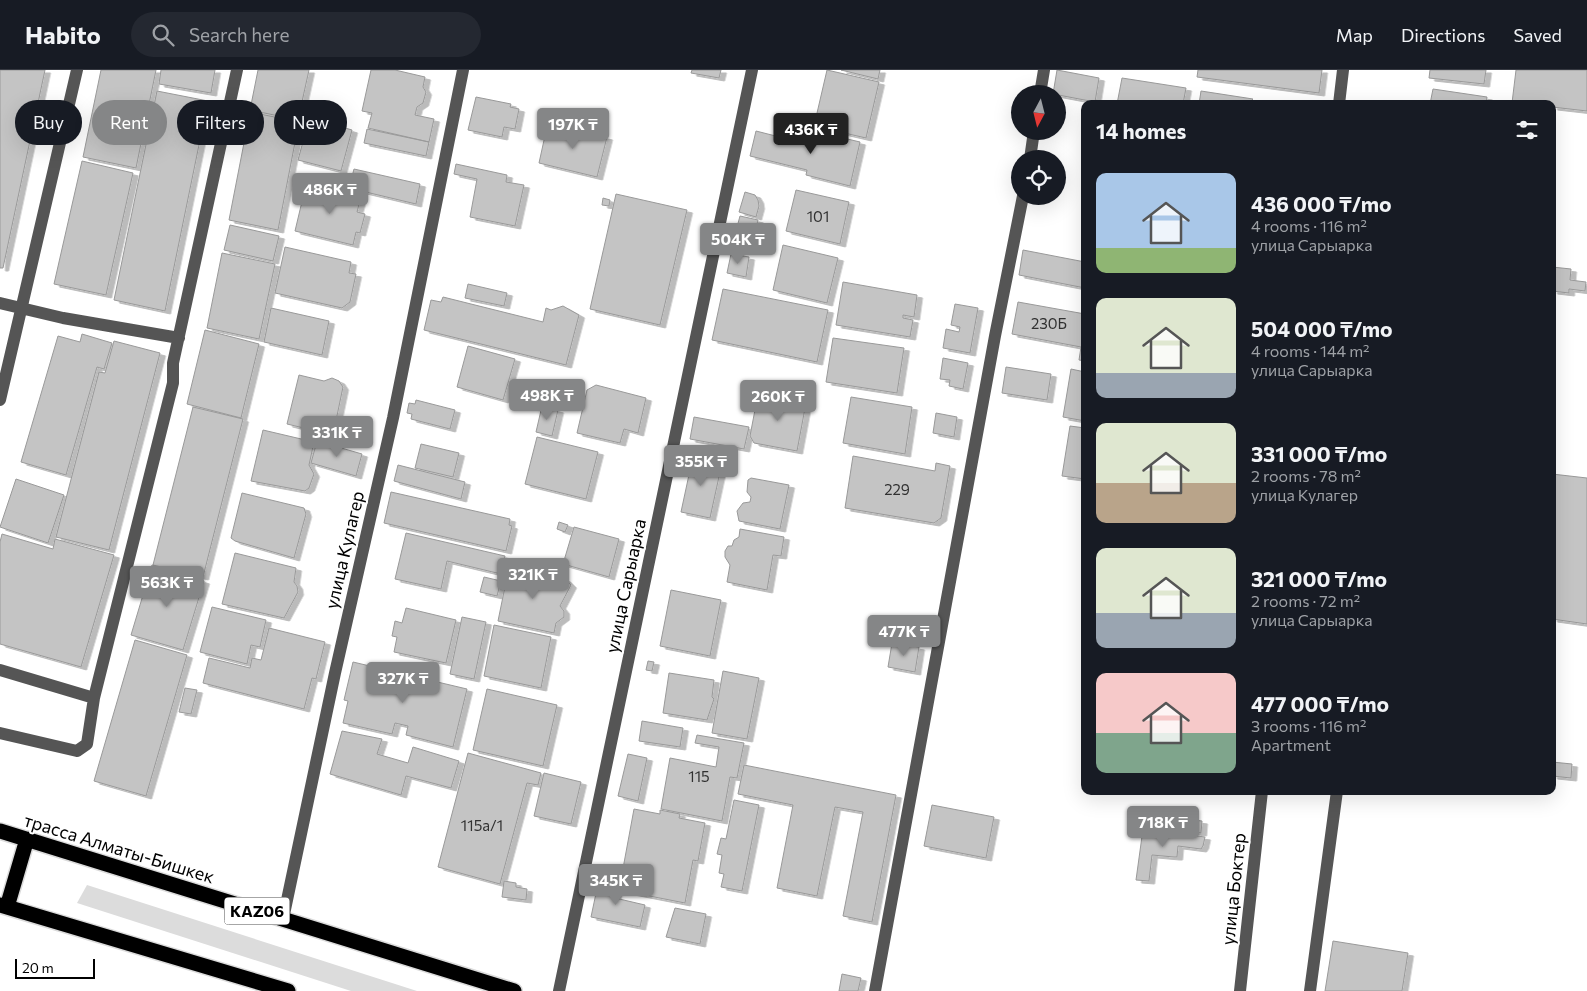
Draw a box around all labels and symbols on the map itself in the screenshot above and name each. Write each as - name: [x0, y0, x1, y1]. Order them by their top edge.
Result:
- north arrow: [1011, 85, 1066, 140]
- pin: 197K ₸: [532, 108, 614, 150]
- pin: 436K ₸: [770, 112, 852, 155]
- pin: 486K ₸: [289, 172, 371, 215]
- house number: 101: [807, 207, 829, 225]
- pin: 504K ₸: [697, 222, 779, 265]
- house number: 230Б: [1031, 314, 1067, 332]
- pin: 498K ₸: [506, 378, 588, 421]
- pin: 260K ₸: [737, 380, 819, 422]
- pin: 331K ₸: [296, 416, 378, 458]
- pin: 355K ₸: [660, 444, 742, 487]
- house number: 229: [884, 480, 910, 498]
- street label: улица Кулагер: [320, 489, 368, 611]
- street label: улица Сарыарка: [600, 517, 650, 655]
- pin: 321K ₸: [492, 558, 574, 600]
- pin: 563K ₸: [126, 566, 208, 608]
- pin: 477K ₸: [863, 614, 945, 657]
- pin: 327K ₸: [362, 662, 444, 704]
- house number: 115: [688, 767, 710, 785]
- pin: 718K ₸: [1122, 806, 1204, 848]
- street label: трасса Алматы-Бишкек: [21, 809, 217, 888]
- house number: 115а/1: [461, 816, 503, 834]
- street label: улица Боктер: [1216, 832, 1250, 946]
- pin: 345K ₸: [575, 864, 657, 906]
- road number: KАZ06: [224, 898, 290, 924]
- scale bar: [15, 956, 95, 979]

